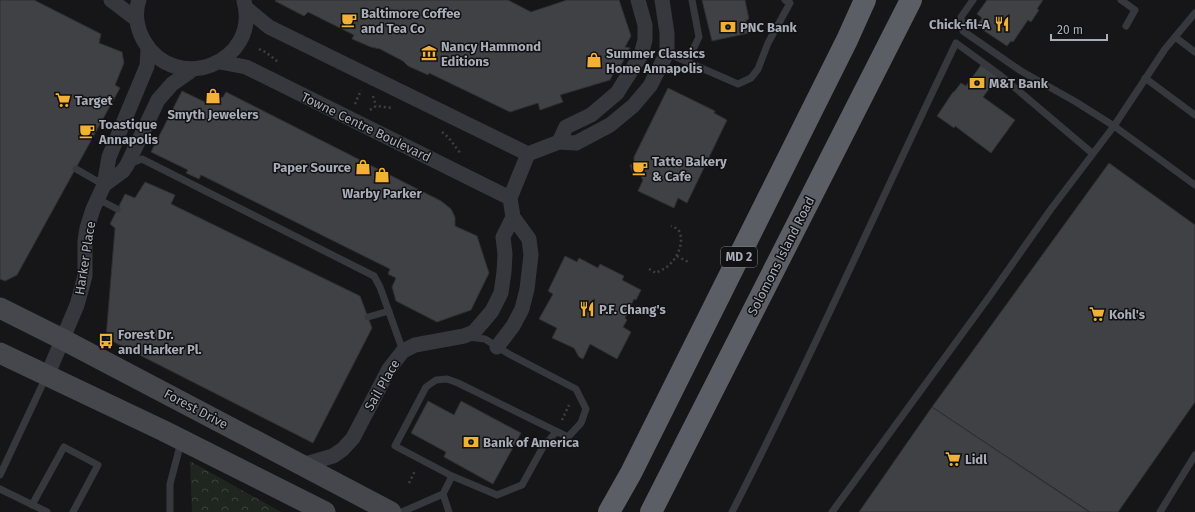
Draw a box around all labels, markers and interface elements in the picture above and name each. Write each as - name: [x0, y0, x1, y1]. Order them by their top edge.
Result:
- place label: Baltimore Coffee and Tea Co: [361, 6, 461, 36]
- cafe icon: Baltimore Coffee and Tea Co: [340, 11, 358, 29]
- restaurant icon: Chick-fil-A: [993, 15, 1011, 33]
- scale bar: [1051, 16, 1107, 42]
- place label: Chick-fil-A: [929, 17, 990, 32]
- bank icon: PNC Bank: [719, 18, 737, 36]
- place label: PNC Bank: [740, 20, 798, 35]
- text: 20 m: [1057, 23, 1083, 37]
- place label: Nancy Hammond Editions: [441, 39, 541, 69]
- museum icon: Nancy Hammond Editions: [420, 44, 438, 62]
- place label: Summer Classics Home Annapolis: [606, 46, 706, 76]
- shop icon: Summer Classics Home Annapolis: [585, 51, 603, 69]
- bank icon: M&T Bank: [968, 74, 986, 92]
- place label: M&T Bank: [989, 76, 1049, 91]
- shop icon: Smyth Jewelers: [204, 87, 222, 105]
- street label: Towne Centre Boulevard: [299, 89, 433, 165]
- supermarket icon: Target: [54, 91, 72, 109]
- place label: Target: [75, 93, 114, 108]
- place label: Smyth Jewelers: [167, 107, 259, 122]
- place label: Toastique Annapolis: [98, 117, 159, 147]
- cafe icon: Toastique Annapolis: [78, 122, 96, 140]
- place label: Tatte Bakery & Cafe: [652, 154, 727, 184]
- shop icon: Paper Source: [354, 158, 372, 176]
- cafe icon: Tatte Bakery & Cafe: [631, 159, 649, 177]
- place label: Paper Source: [273, 160, 351, 175]
- shop icon: Warby Parker: [373, 166, 391, 184]
- place label: Warby Parker: [342, 186, 422, 201]
- street label: Solomons Island Road: [744, 194, 818, 318]
- street label: Harker Place: [72, 220, 98, 296]
- road number: MD 2: [721, 247, 757, 267]
- restaurant icon: P.F. Chang's: [578, 300, 596, 318]
- place label: P.F. Chang's: [599, 302, 666, 317]
- supermarket icon: Kohl's: [1088, 305, 1106, 323]
- place label: Kohl's: [1109, 307, 1146, 322]
- place label: Forest Dr. and Harker Pl.: [118, 327, 202, 357]
- bus stop icon: Forest Dr. and Harker Pl.: [97, 332, 115, 350]
- street label: Sail Place: [361, 357, 403, 413]
- street label: Forest Drive: [162, 386, 230, 432]
- bank icon: Bank of America: [462, 433, 480, 451]
- place label: Bank of America: [483, 435, 579, 450]
- supermarket icon: Lidl: [944, 450, 962, 468]
- place label: Lidl: [965, 452, 987, 467]

